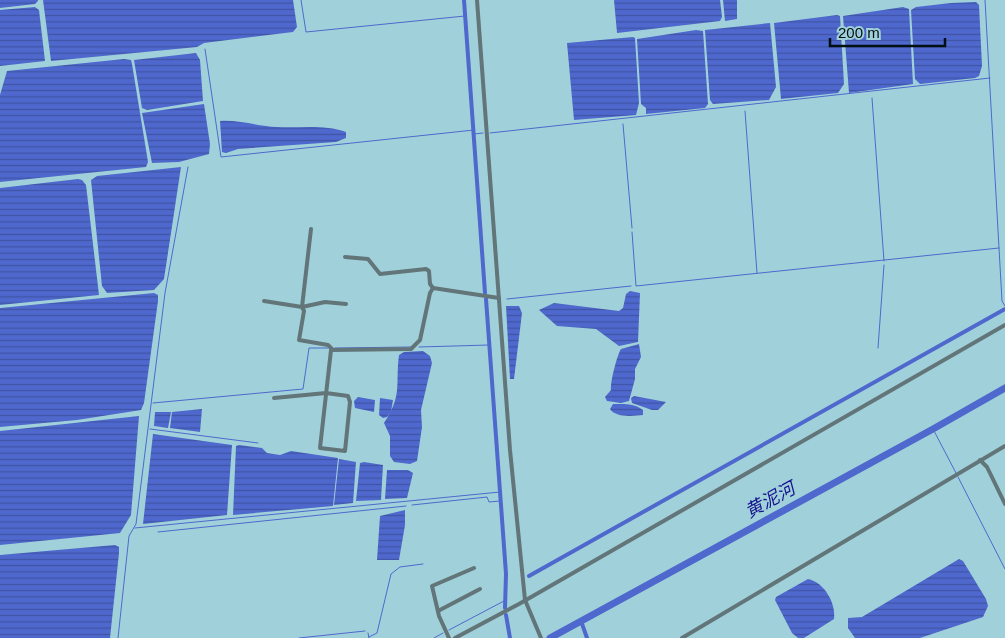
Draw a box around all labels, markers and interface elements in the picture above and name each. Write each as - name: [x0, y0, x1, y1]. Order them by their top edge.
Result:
- scale bar: [830, 15, 945, 47]
- text: 200 m: [838, 24, 880, 41]
- water label: 黄泥河: [742, 477, 801, 522]

